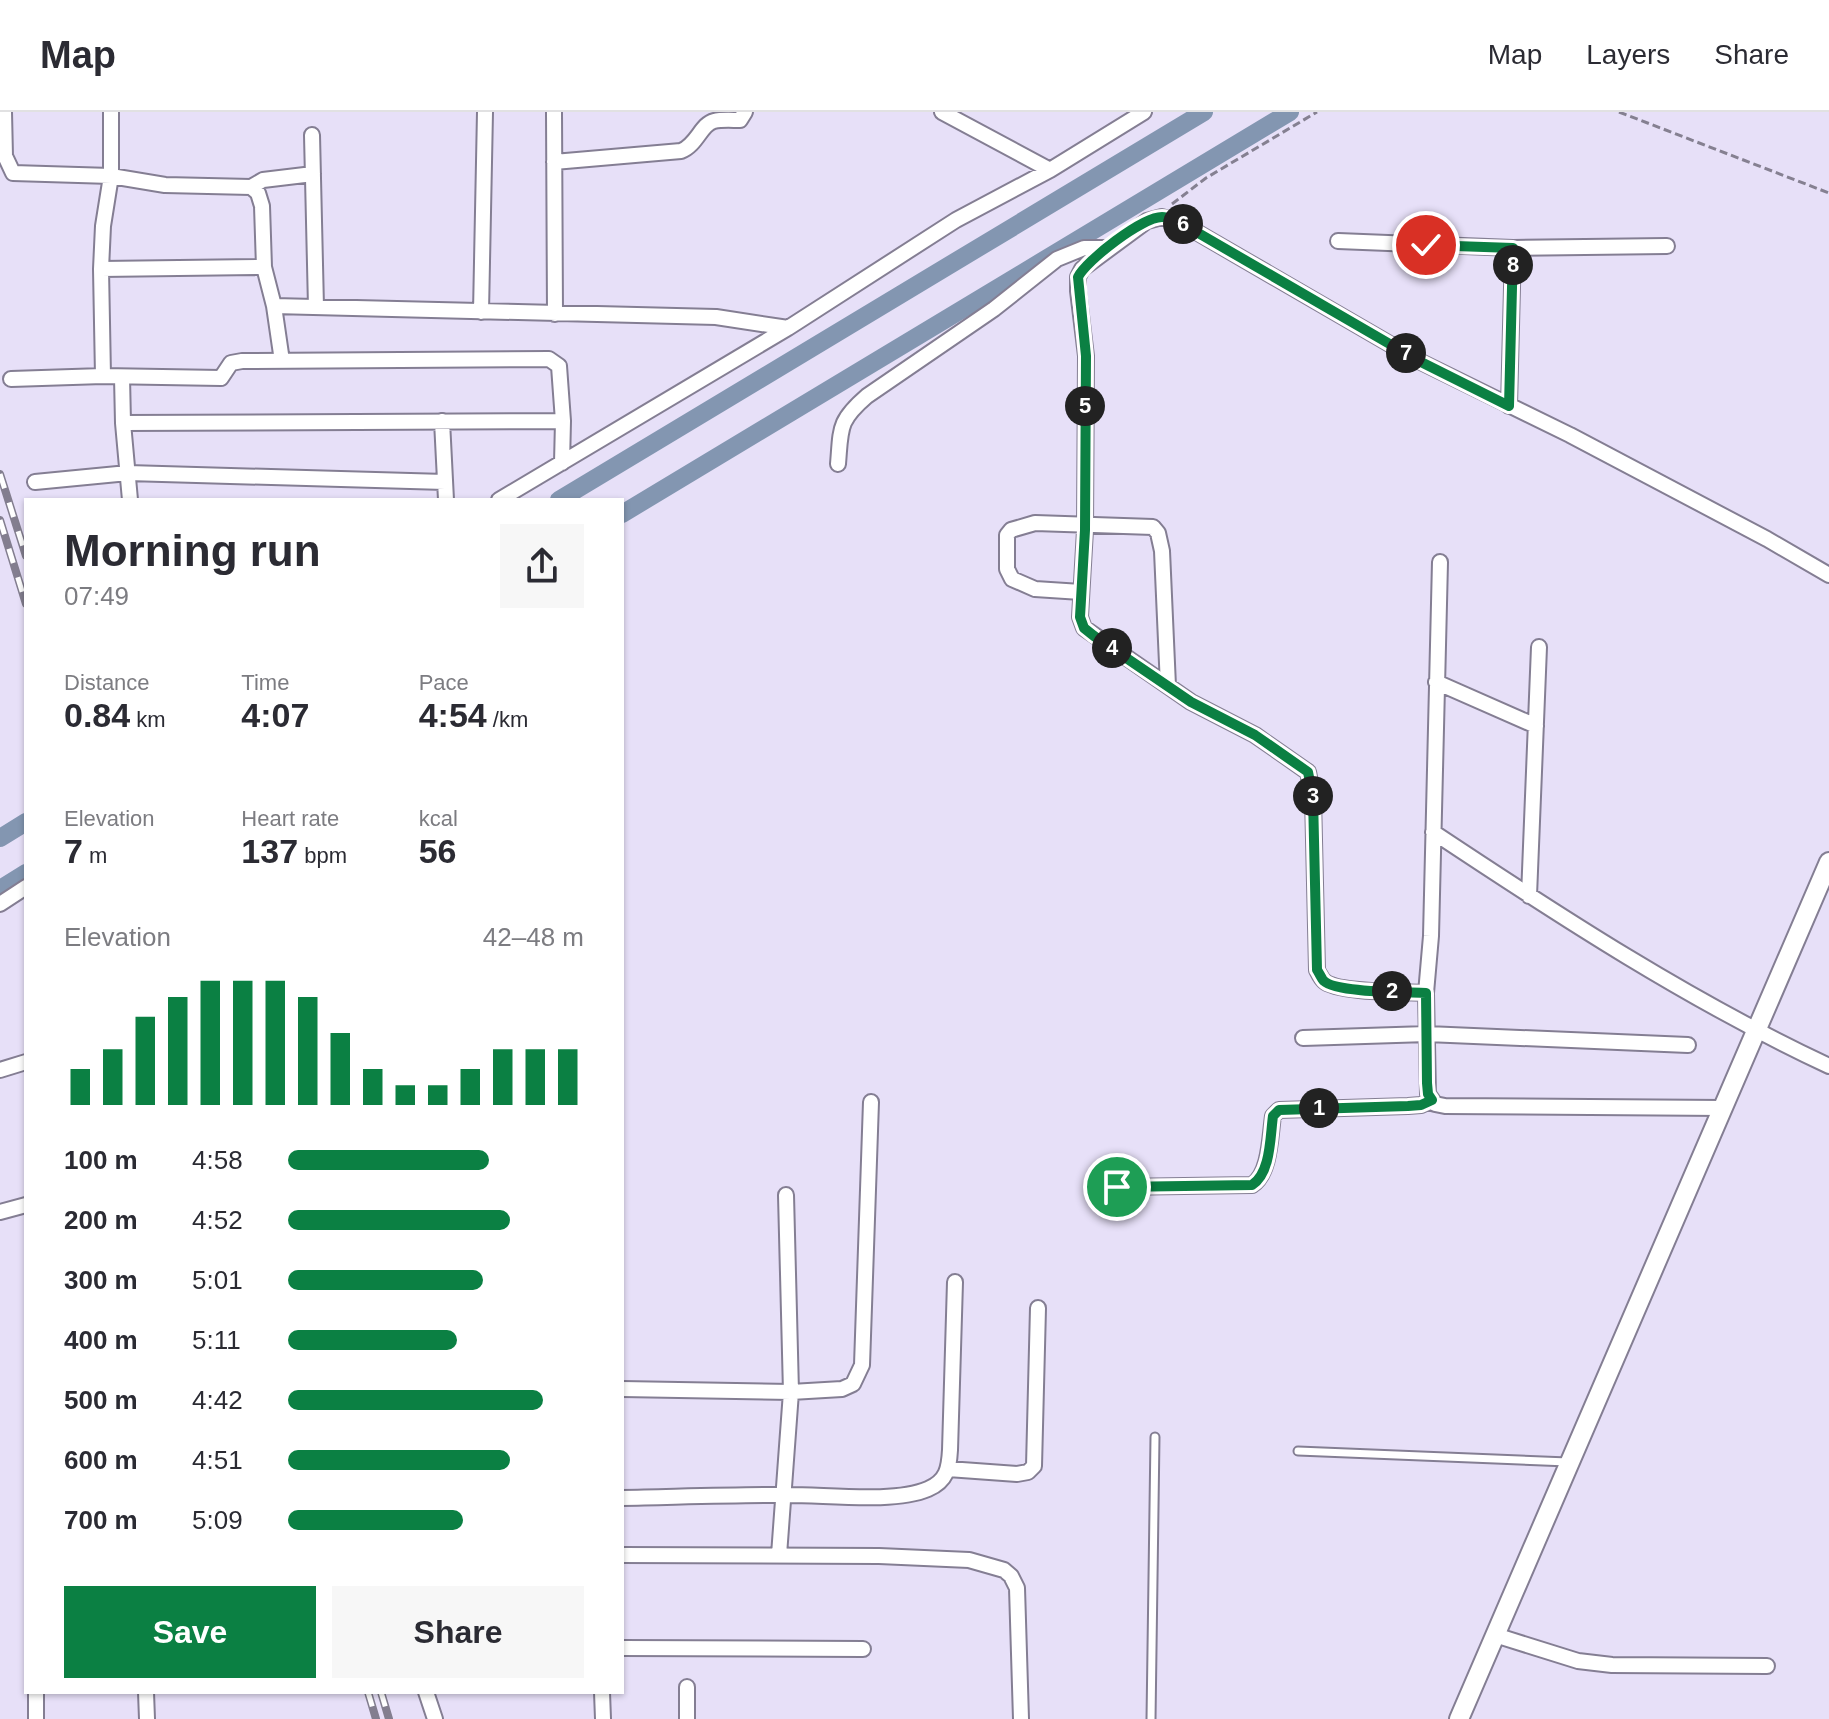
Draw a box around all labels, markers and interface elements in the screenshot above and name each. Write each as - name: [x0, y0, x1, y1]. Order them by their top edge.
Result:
- text: Map: [40, 34, 116, 76]
- text: Map: [1488, 39, 1542, 70]
- text: Layers: [1586, 39, 1670, 70]
- text: Share: [1714, 39, 1789, 70]
- pin: 6: [1163, 204, 1203, 244]
- text: 6: [1177, 211, 1189, 236]
- pin: [1392, 211, 1460, 279]
- icon: check: [1404, 223, 1448, 267]
- pin: 8: [1493, 245, 1533, 285]
- text: 8: [1507, 252, 1519, 277]
- pin: 7: [1386, 333, 1426, 373]
- text: 7: [1400, 340, 1412, 365]
- pin: 5: [1065, 386, 1105, 426]
- text: 5: [1079, 393, 1091, 418]
- button: share: [500, 524, 584, 608]
- text: Morning run: [64, 526, 321, 575]
- text: 07:49: [64, 581, 129, 611]
- pin: 4: [1092, 628, 1132, 668]
- text: 4: [1106, 635, 1118, 660]
- text: Distance: [64, 670, 150, 695]
- text: Time: [241, 670, 289, 695]
- text: Pace: [419, 670, 469, 695]
- text: 0.84: [64, 696, 130, 734]
- text: 4:07: [241, 696, 309, 734]
- text: 4:54: [419, 696, 487, 734]
- text: km: [130, 707, 166, 732]
- text: /km: [487, 707, 528, 732]
- pin: 3: [1293, 776, 1333, 816]
- text: 3: [1307, 783, 1319, 808]
- text: Elevation: [64, 806, 155, 831]
- text: Heart rate: [241, 806, 339, 831]
- text: kcal: [419, 806, 458, 831]
- text: 7: [64, 832, 83, 870]
- text: 137: [241, 832, 298, 870]
- text: 56: [419, 832, 456, 870]
- text: m: [83, 843, 107, 868]
- text: bpm: [298, 843, 347, 868]
- text: Elevation: [64, 922, 171, 952]
- text: 42–48 m: [483, 922, 584, 952]
- pin: 2: [1372, 971, 1412, 1011]
- text: 2: [1386, 978, 1398, 1003]
- pin: 1: [1299, 1088, 1339, 1128]
- text: 1: [1313, 1095, 1325, 1120]
- text: 100 m: [64, 1145, 138, 1175]
- text: 4:58: [192, 1145, 243, 1175]
- pin: [1083, 1153, 1151, 1221]
- icon: arrive: [1095, 1165, 1139, 1209]
- text: 200 m: [64, 1205, 138, 1235]
- text: 4:52: [192, 1205, 243, 1235]
- text: 300 m: [64, 1265, 138, 1295]
- text: 5:01: [192, 1265, 243, 1295]
- text: 400 m: [64, 1325, 138, 1355]
- text: 5:11: [192, 1325, 241, 1355]
- text: 500 m: [64, 1385, 138, 1415]
- text: 4:42: [192, 1385, 243, 1415]
- text: 600 m: [64, 1445, 138, 1475]
- text: 4:51: [192, 1445, 243, 1475]
- text: 700 m: [64, 1505, 138, 1535]
- text: 5:09: [192, 1505, 243, 1535]
- button: Save: [64, 1586, 316, 1678]
- button: Share: [332, 1586, 584, 1678]

